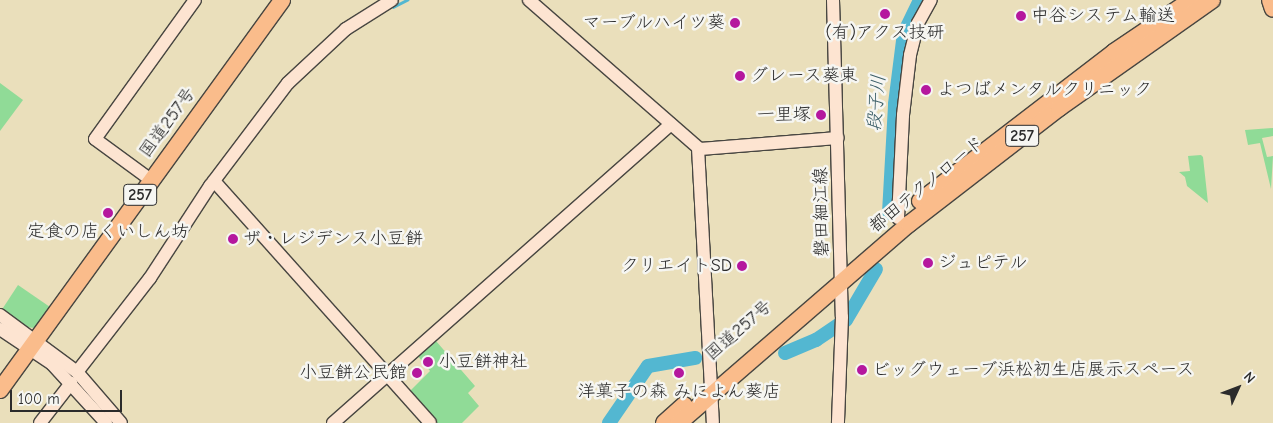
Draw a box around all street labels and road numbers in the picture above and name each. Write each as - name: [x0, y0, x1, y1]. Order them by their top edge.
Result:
- street label: 国道257号: [135, 84, 201, 162]
- road number: 257: [1004, 122, 1040, 150]
- street label: 都田テクノロード: [864, 131, 990, 239]
- street label: 磐田細江線: [810, 167, 834, 257]
- road number: 257: [122, 182, 158, 208]
- street label: 国道257号: [701, 296, 777, 366]

